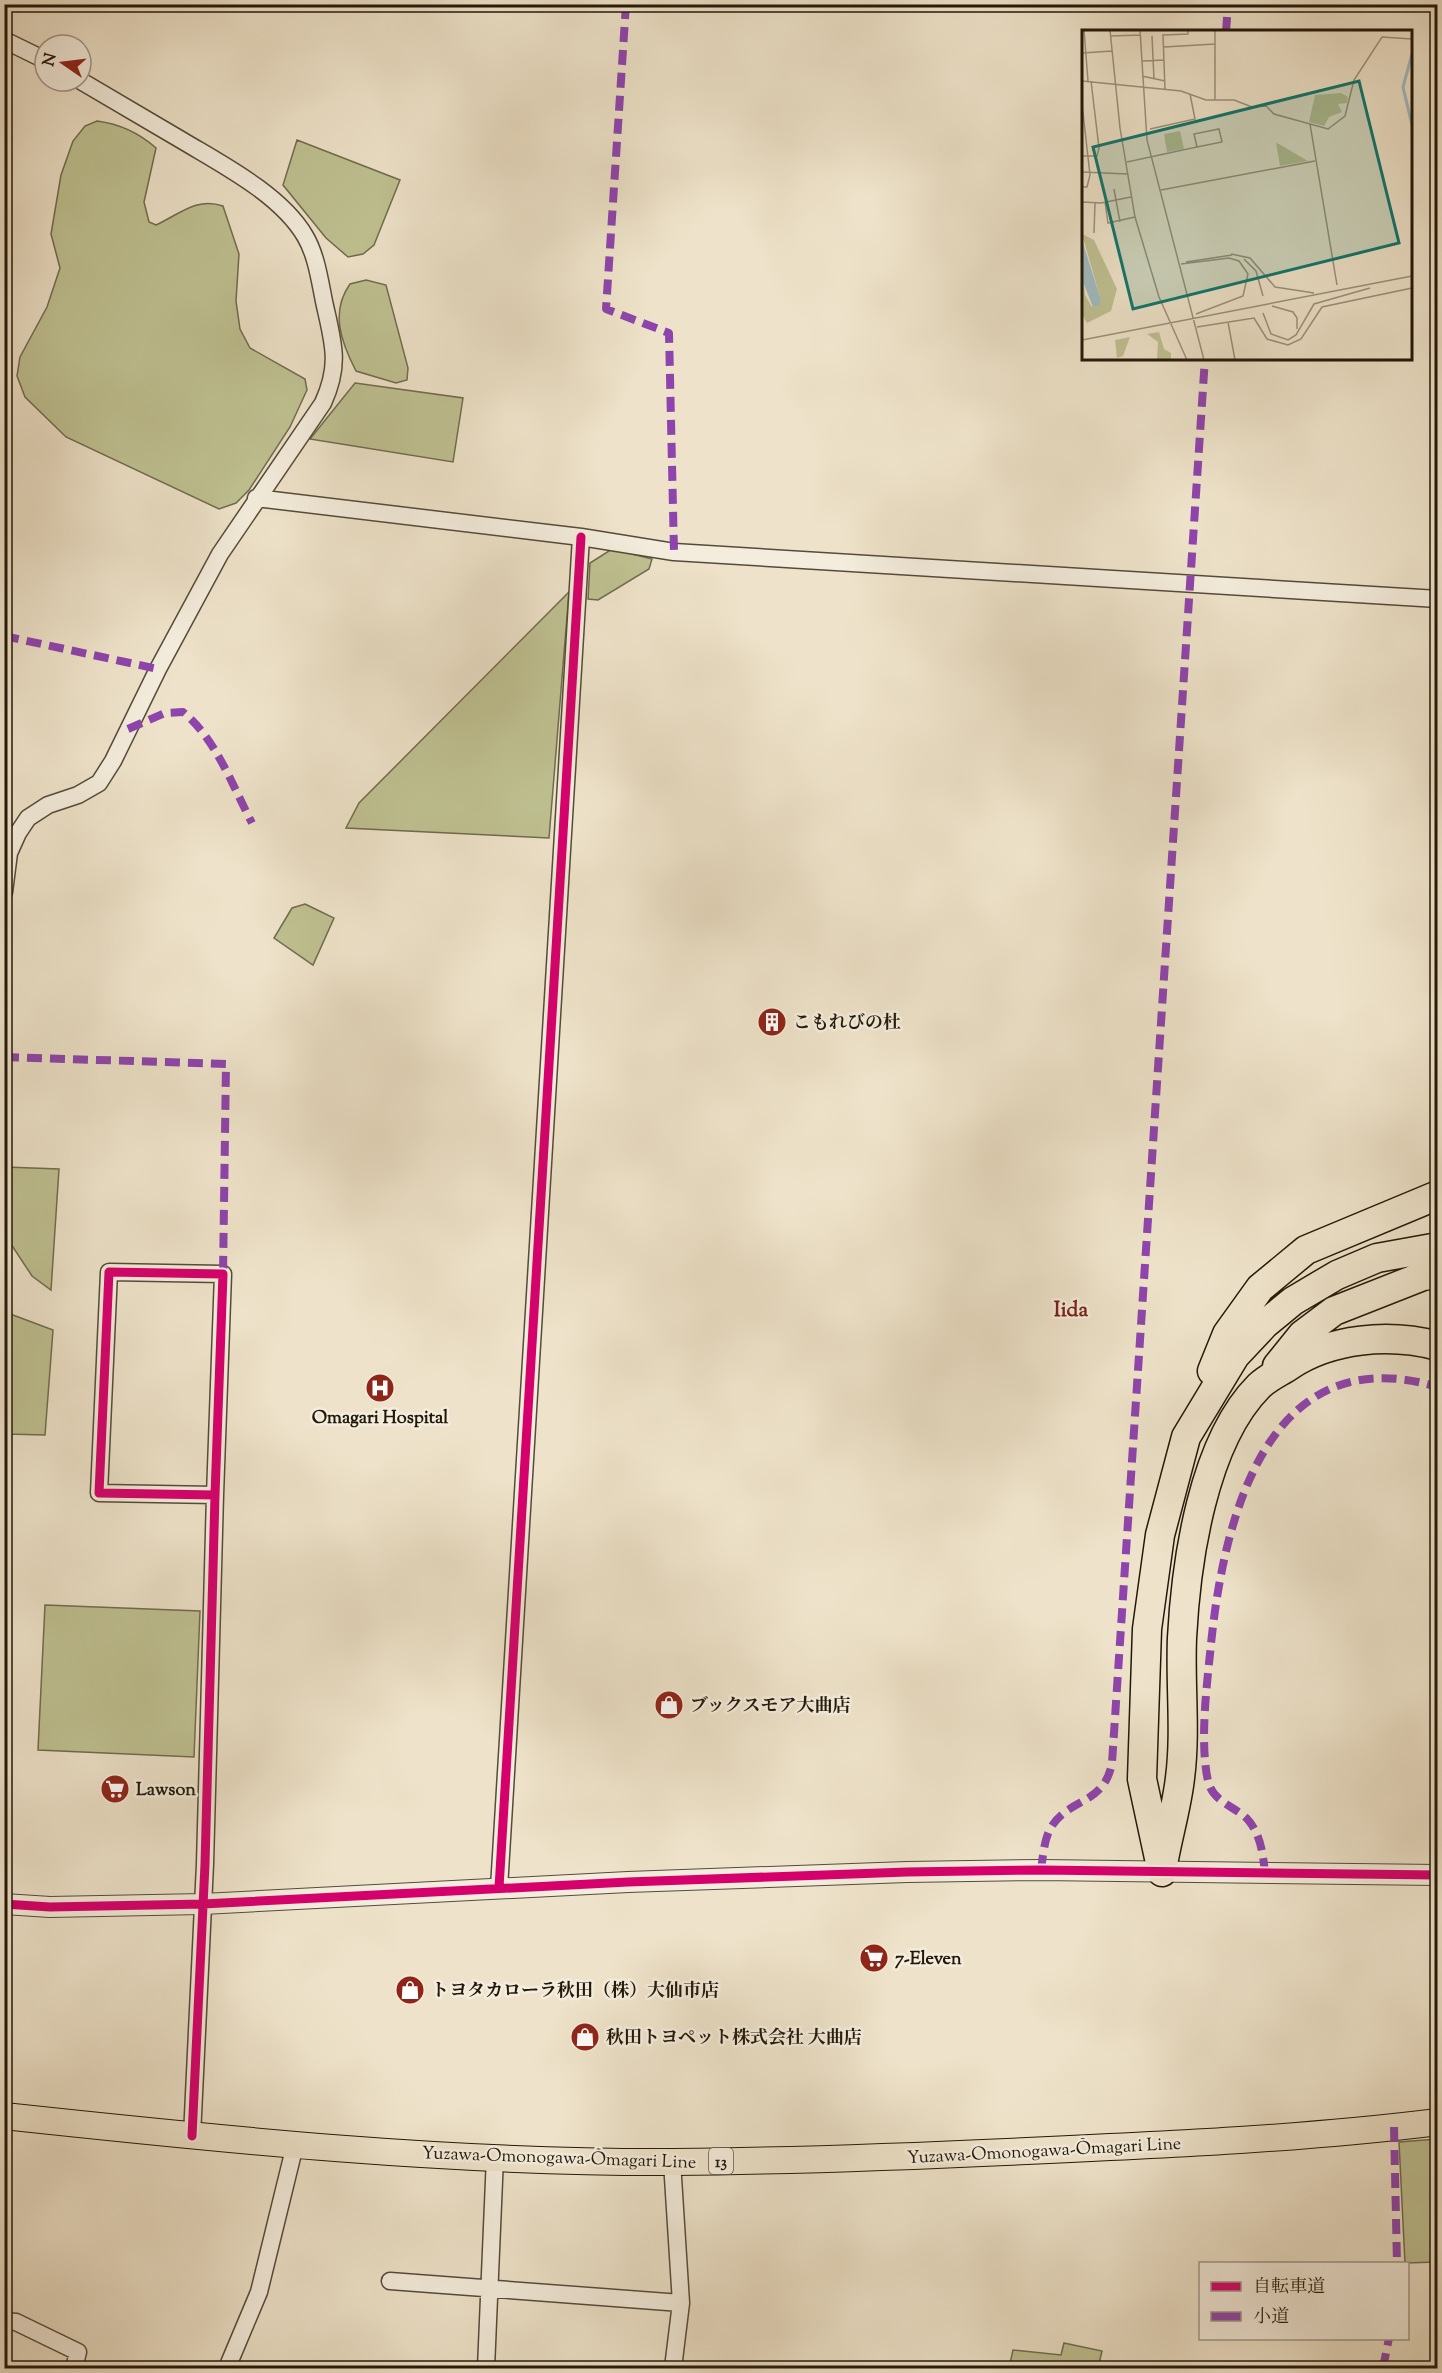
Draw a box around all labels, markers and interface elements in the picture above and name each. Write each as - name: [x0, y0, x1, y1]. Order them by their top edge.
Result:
- inset map: [1082, 30, 1412, 360]
- north arrow: [33, 33, 93, 93]
- text: N: [38, 51, 64, 69]
- building icon: こもれびの杜: [756, 1006, 788, 1038]
- place label: こもれびの杜: [793, 1011, 901, 1037]
- district label: Iida: [1054, 1296, 1088, 1326]
- hospital icon: Omagari Hospital: [364, 1372, 396, 1404]
- place label: Omagari Hospital: [312, 1406, 449, 1432]
- shop icon: ブックスモア大曲店: [653, 1689, 685, 1721]
- place label: ブックスモア大曲店: [690, 1694, 851, 1720]
- supermarket icon: Lawson: [99, 1773, 131, 1805]
- place label: Lawson: [136, 1778, 196, 1804]
- supermarket icon: 7-Eleven: [858, 1942, 890, 1974]
- place label: 7-Eleven: [895, 1947, 962, 1973]
- shop icon: トヨタカローラ秋田（株）大仙市店: [394, 1974, 426, 2006]
- place label: トヨタカローラ秋田（株）大仙市店: [431, 1979, 719, 2005]
- shop icon: 秋田トヨペット株式会社 大曲店: [569, 2021, 601, 2053]
- place label: 秋田トヨペット株式会社 大曲店: [606, 2026, 862, 2052]
- street label: Yuzawa-Omonogawa-Ōmagari Line: [906, 2132, 1182, 2172]
- street label: Yuzawa-Omonogawa-Ōmagari Line: [421, 2141, 697, 2177]
- road number: 13: [709, 2148, 733, 2174]
- legend: [1199, 2262, 1409, 2340]
- text: 自転車道: [1253, 2275, 1325, 2301]
- text: 小道: [1253, 2305, 1289, 2331]

